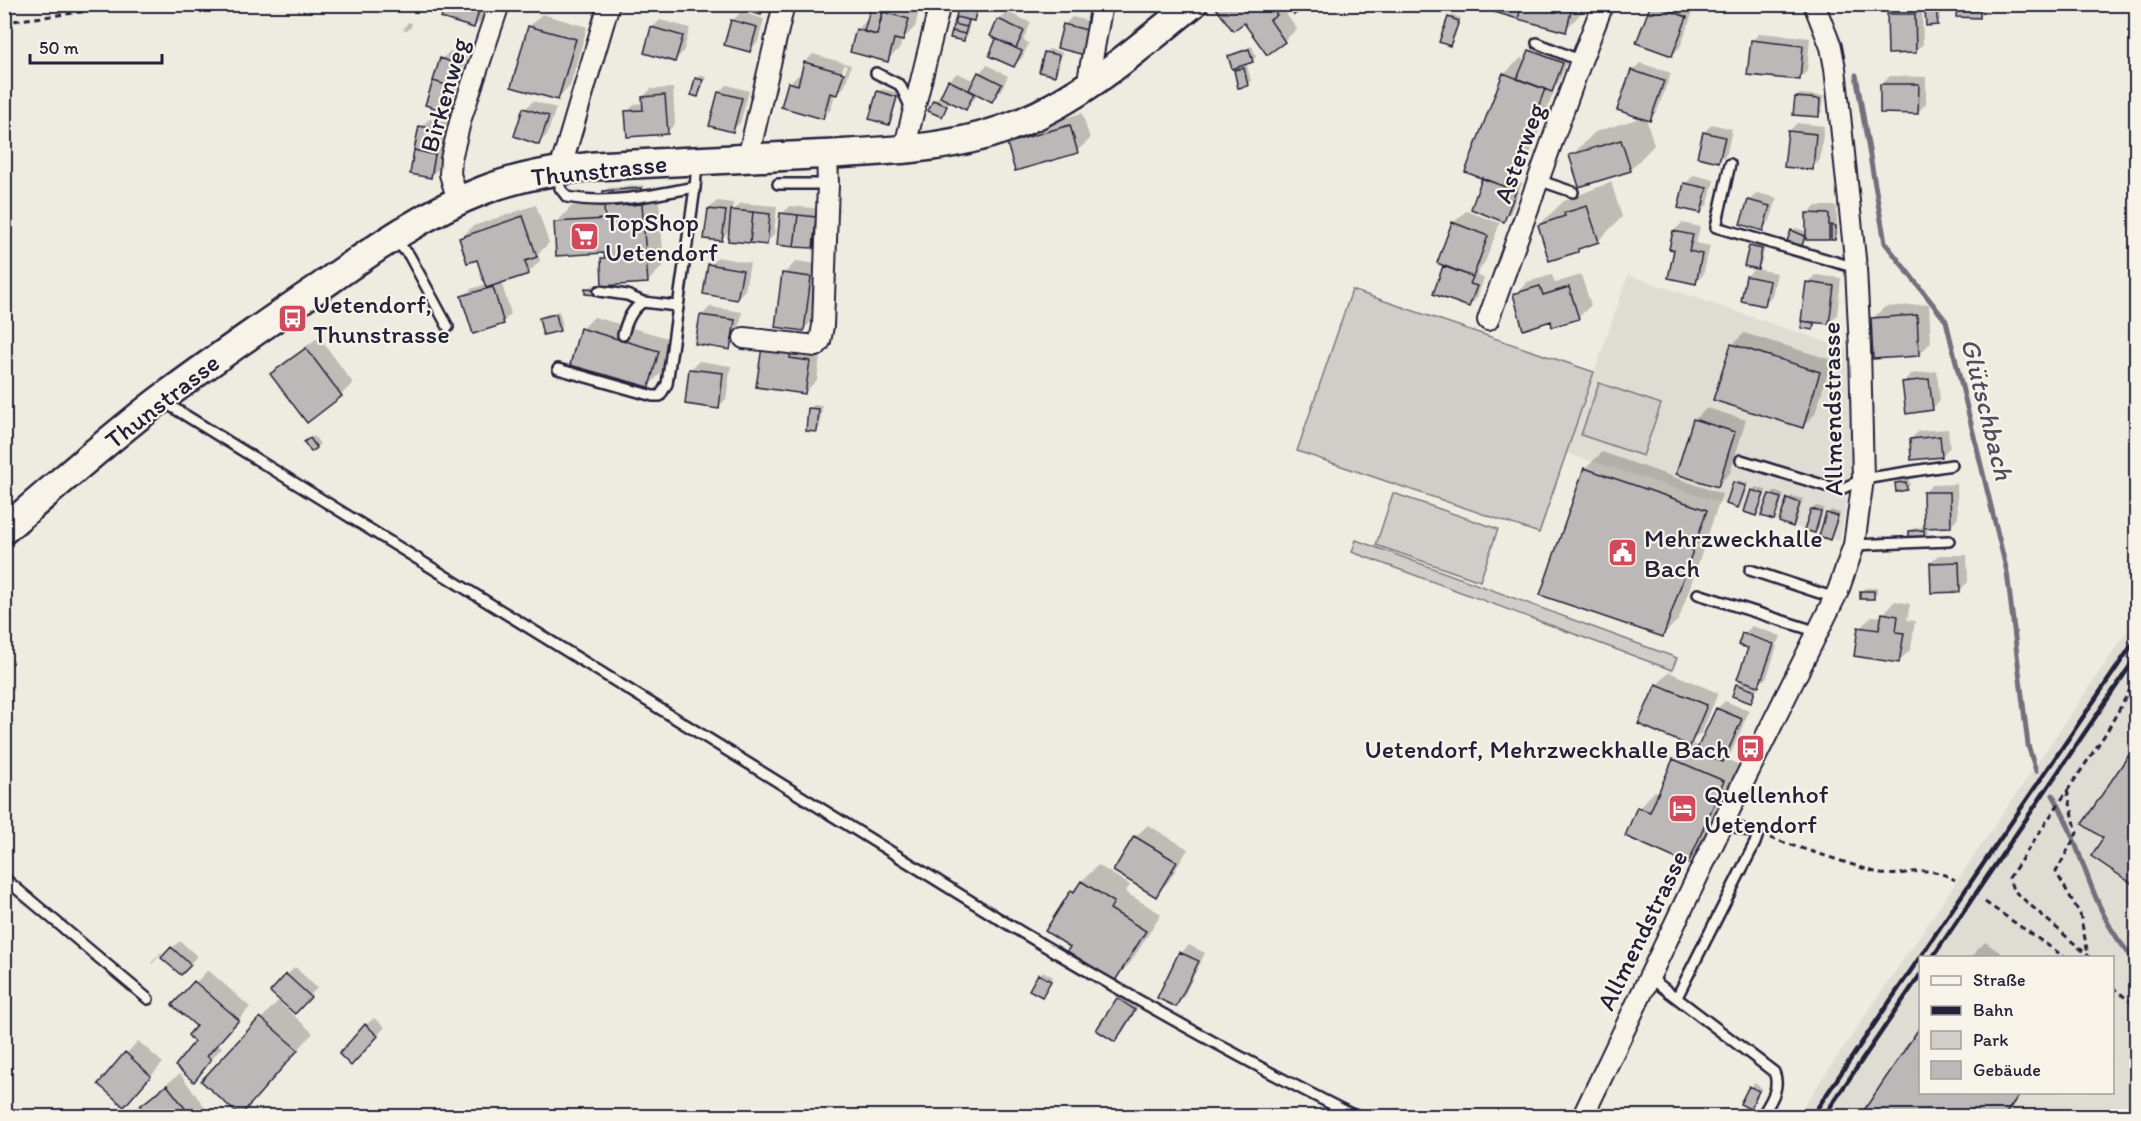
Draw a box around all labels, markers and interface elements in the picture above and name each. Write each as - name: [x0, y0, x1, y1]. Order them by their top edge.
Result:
- scale bar: [30, 27, 162, 65]
- street label: Birkenweg: [412, 33, 476, 156]
- text: 50 m: [39, 37, 79, 59]
- street label: Asterweg: [1486, 98, 1552, 207]
- street label: Thunstrasse: [529, 147, 669, 193]
- place label: TopShop Uetendorf: [605, 206, 718, 268]
- supermarket icon: TopShop Uetendorf: [568, 221, 600, 253]
- place label: Uetendorf, Thunstrasse: [313, 288, 450, 350]
- bus stop icon: Uetendorf, Thunstrasse: [276, 303, 308, 335]
- street label: Allmendstrasse: [1814, 322, 1850, 496]
- water label: Glütschbach: [1954, 335, 2021, 483]
- street label: Thunstrasse: [98, 346, 226, 456]
- place label: Mehrzweckhalle Bach: [1644, 522, 1823, 584]
- public building icon: Mehrzweckhalle Bach: [1607, 537, 1639, 569]
- place label: Uetendorf, Mehrzweckhalle Bach: [1364, 733, 1730, 765]
- bus stop icon: Uetendorf, Mehrzweckhalle Bach: [1735, 733, 1767, 765]
- place label: Quellenhof Uetendorf: [1704, 778, 1829, 840]
- hotel icon: Quellenhof Uetendorf: [1667, 793, 1699, 825]
- street label: Allmendstrasse: [1589, 845, 1695, 1015]
- legend: [1919, 956, 2114, 1094]
- text: Straße: [1973, 969, 2026, 991]
- text: Bahn: [1973, 999, 2014, 1021]
- text: Park: [1973, 1029, 2008, 1051]
- text: Gebäude: [1973, 1059, 2041, 1081]

